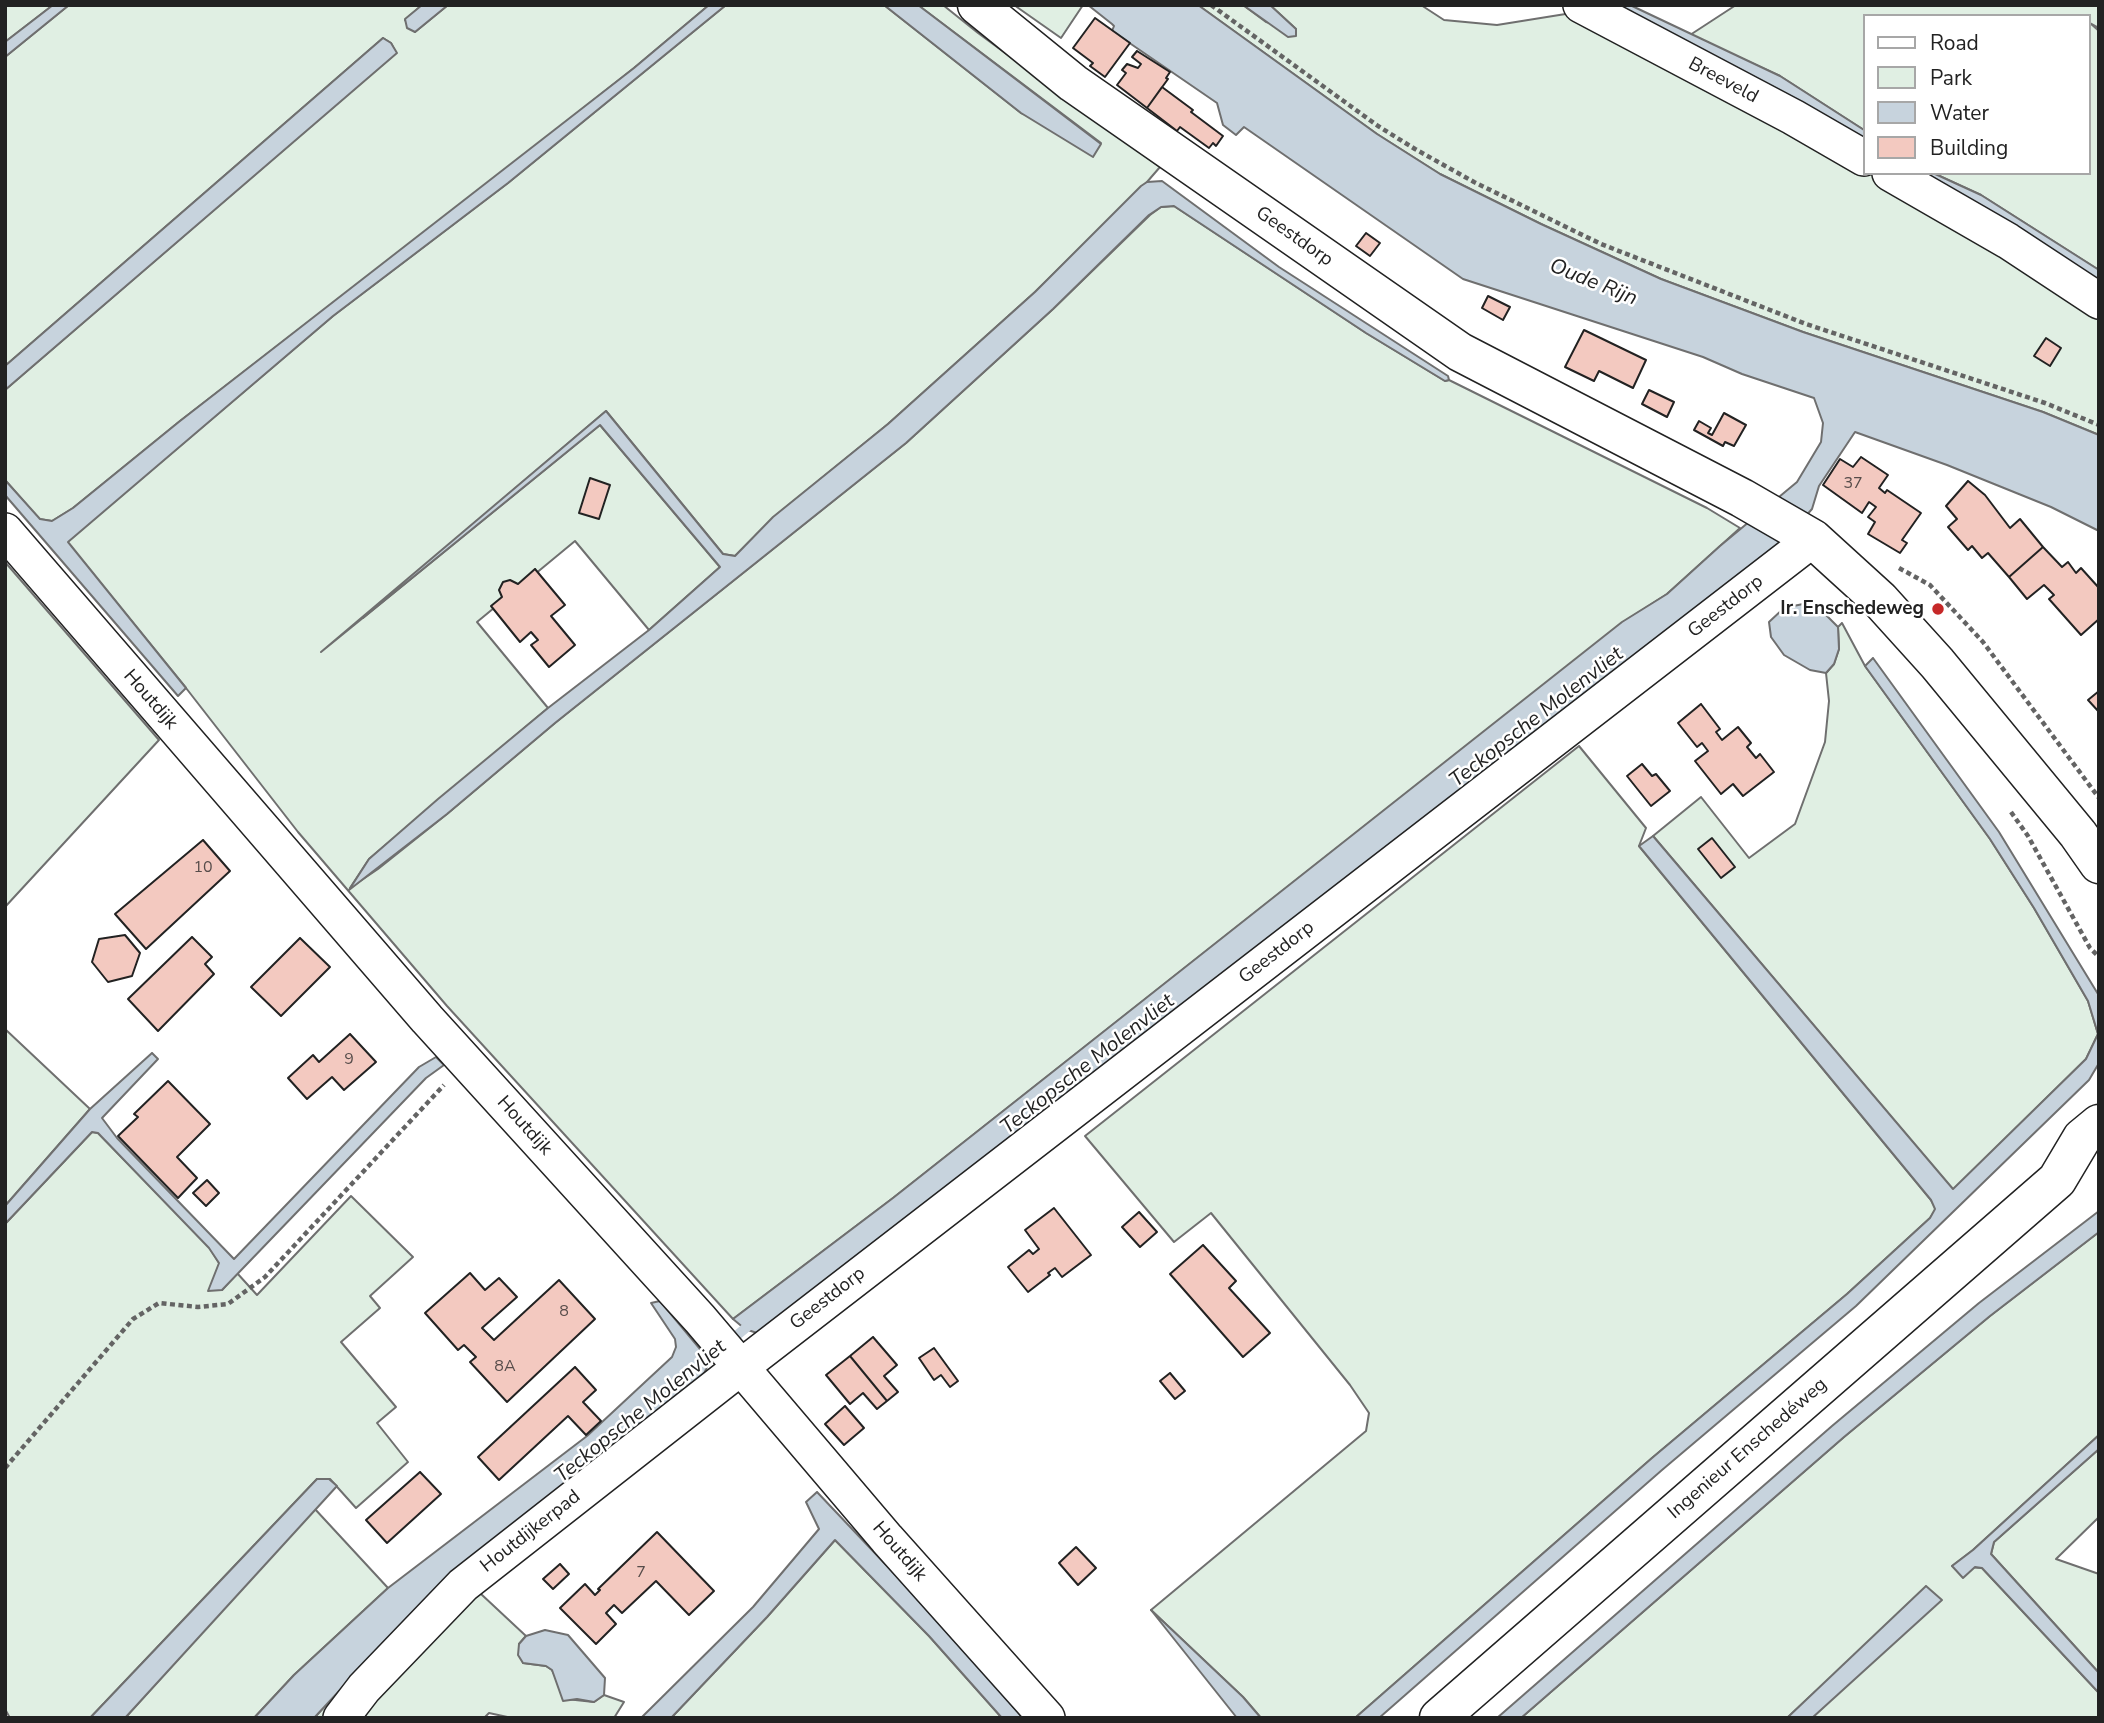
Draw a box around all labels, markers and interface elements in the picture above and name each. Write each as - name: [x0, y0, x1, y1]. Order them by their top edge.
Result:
- legend: [1862, 14, 2090, 175]
- text: Road: [1930, 29, 1979, 57]
- street label: Breeveld: [1684, 53, 1762, 109]
- text: Park: [1930, 64, 1972, 92]
- text: Water: [1930, 99, 1989, 127]
- text: Building: [1930, 134, 2008, 162]
- street label: Geestdorp: [1251, 202, 1337, 272]
- water label: Oude Rijn: [1545, 254, 1641, 312]
- house number: 37: [1843, 474, 1863, 494]
- street label: Geestdorp: [1684, 571, 1768, 643]
- place label: Ir. Enschedeweg: [1780, 598, 1924, 620]
- marker: Ir. Enschedeweg: [1930, 601, 1946, 617]
- water label: Teckopsche Molenvliet: [1445, 642, 1629, 794]
- street label: Houtdijk: [118, 665, 182, 735]
- house number: 10: [193, 858, 213, 878]
- street label: Geestdorp: [1235, 917, 1319, 989]
- water label: Teckopsche Molenvliet: [996, 989, 1180, 1141]
- house number: 9: [344, 1050, 354, 1070]
- street label: Houtdijk: [492, 1092, 556, 1160]
- street label: Geestdorp: [786, 1263, 870, 1335]
- house number: 8: [559, 1302, 569, 1322]
- water label: Teckopsche Molenvliet: [550, 1335, 732, 1489]
- house number: 8A: [494, 1357, 516, 1377]
- street label: Ingenieur Enschedéweg: [1664, 1374, 1832, 1524]
- street label: Houtdijkerpad: [476, 1486, 586, 1578]
- street label: Houtdijk: [867, 1517, 931, 1587]
- house number: 7: [636, 1563, 646, 1583]

